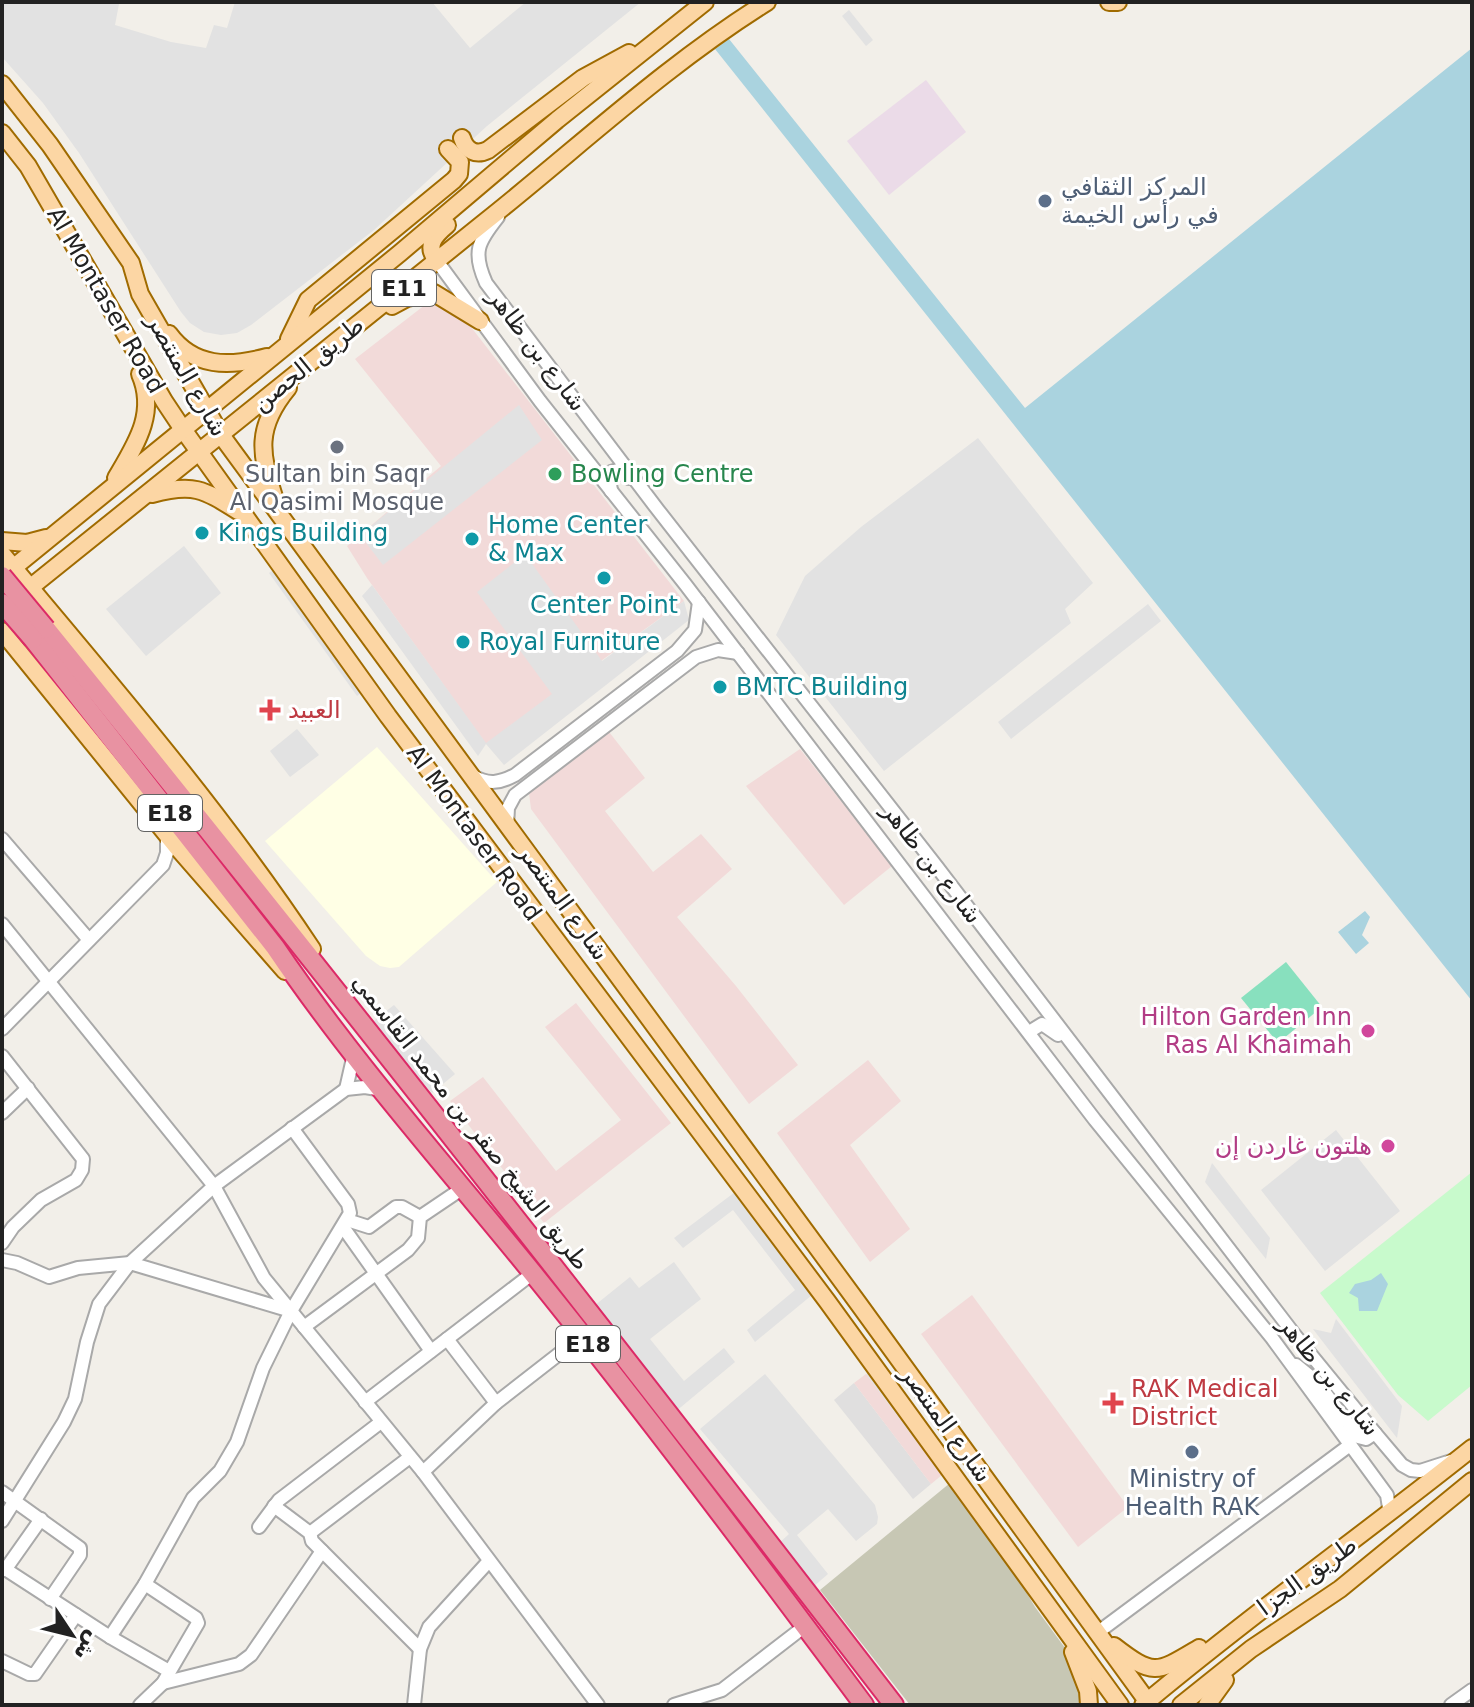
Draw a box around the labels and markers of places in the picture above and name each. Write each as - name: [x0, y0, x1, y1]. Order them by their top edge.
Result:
- place label: المركز الثقافي في رأس الخيمة: [1061, 173, 1219, 229]
- marker: المركز الثقافي في رأس الخيمة: [1036, 192, 1054, 210]
- marker: Sultan bin Saqr Al Qasimi Mosque: [328, 438, 346, 456]
- place label: Sultan bin Saqr Al Qasimi Mosque: [230, 460, 444, 516]
- place label: Bowling Centre: [571, 460, 753, 488]
- marker: Bowling Centre: [546, 465, 564, 483]
- place label: Home Center & Max: [488, 511, 647, 567]
- place label: Kings Building: [218, 519, 388, 547]
- marker: Kings Building: [193, 524, 211, 542]
- marker: Home Center & Max: [463, 530, 481, 548]
- marker: Center Point: [595, 569, 613, 587]
- place label: Center Point: [530, 591, 678, 619]
- place label: Royal Furniture: [479, 628, 660, 656]
- marker: Royal Furniture: [454, 633, 472, 651]
- place label: BMTC Building: [736, 673, 908, 701]
- marker: BMTC Building: [711, 678, 729, 696]
- place label: العبيد: [288, 696, 341, 724]
- marker: العبيد: [259, 699, 281, 721]
- place label: Hilton Garden Inn Ras Al Khaimah: [1141, 1003, 1352, 1059]
- marker: Hilton Garden Inn Ras Al Khaimah: [1359, 1022, 1377, 1040]
- place label: هلتون غاردن إن: [1215, 1132, 1372, 1161]
- marker: هلتون غاردن إن: [1379, 1137, 1397, 1155]
- place label: RAK Medical District: [1131, 1375, 1278, 1431]
- marker: RAK Medical District: [1102, 1392, 1124, 1414]
- marker: Ministry of Health RAK: [1183, 1443, 1201, 1461]
- place label: Ministry of Health RAK: [1125, 1465, 1260, 1521]

